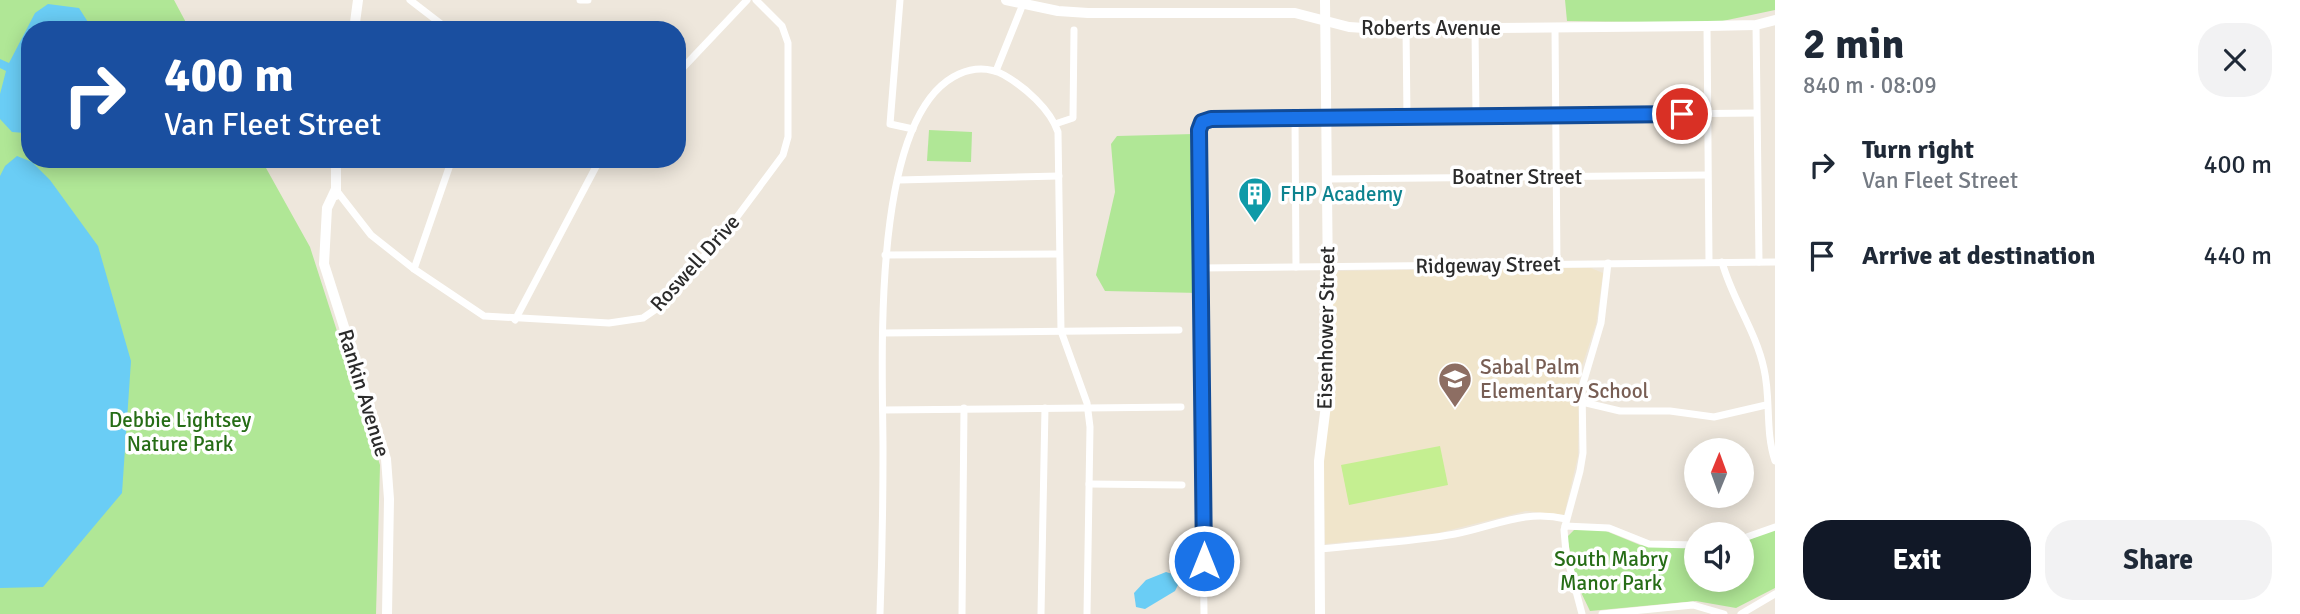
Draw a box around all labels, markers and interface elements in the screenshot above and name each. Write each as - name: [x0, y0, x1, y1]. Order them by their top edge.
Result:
- street label: Roberts Avenue: [1361, 15, 1501, 41]
- text: 2 min: [1803, 19, 1904, 70]
- button: close: [2198, 23, 2272, 97]
- text: 400 m: [164, 45, 294, 105]
- icon: right: [49, 49, 140, 140]
- text: 840 m · 08:09: [1803, 71, 1937, 100]
- pin: [1652, 84, 1712, 144]
- icon: arrive: [1663, 95, 1701, 133]
- text: Van Fleet Street: [164, 105, 381, 144]
- text: Turn right: [1862, 134, 1974, 166]
- icon: right: [1803, 146, 1841, 184]
- text: 400 m: [2203, 149, 2272, 181]
- street label: Boatner Street: [1452, 164, 1582, 190]
- text: Van Fleet Street: [1862, 166, 2018, 195]
- building icon: FHP Academy: [1236, 175, 1274, 224]
- place label: FHP Academy: [1280, 181, 1403, 207]
- street label: Roswell Drive: [645, 209, 745, 317]
- icon: arrive: [1803, 237, 1841, 275]
- text: Arrive at destination: [1862, 240, 2095, 272]
- text: 440 m: [2203, 240, 2272, 272]
- street label: Eisenhower Street: [1312, 246, 1340, 410]
- street label: Ridgeway Street: [1415, 251, 1561, 279]
- street label: Rankin Avenue: [332, 326, 396, 460]
- place label: Sabal Palm Elementary School: [1480, 354, 1649, 404]
- school or university icon: Sabal Palm Elementary School: [1436, 360, 1474, 409]
- park label: Debbie Lightsey Nature Park: [109, 407, 251, 457]
- north arrow: [1684, 438, 1754, 508]
- map controls: [1684, 438, 1754, 592]
- button: Exit: [1803, 520, 2031, 600]
- button: Share: [2045, 520, 2272, 600]
- button: sound: [1684, 522, 1754, 592]
- position arrow: [1167, 524, 1241, 598]
- park label: South Mabry Manor Park: [1554, 546, 1668, 596]

